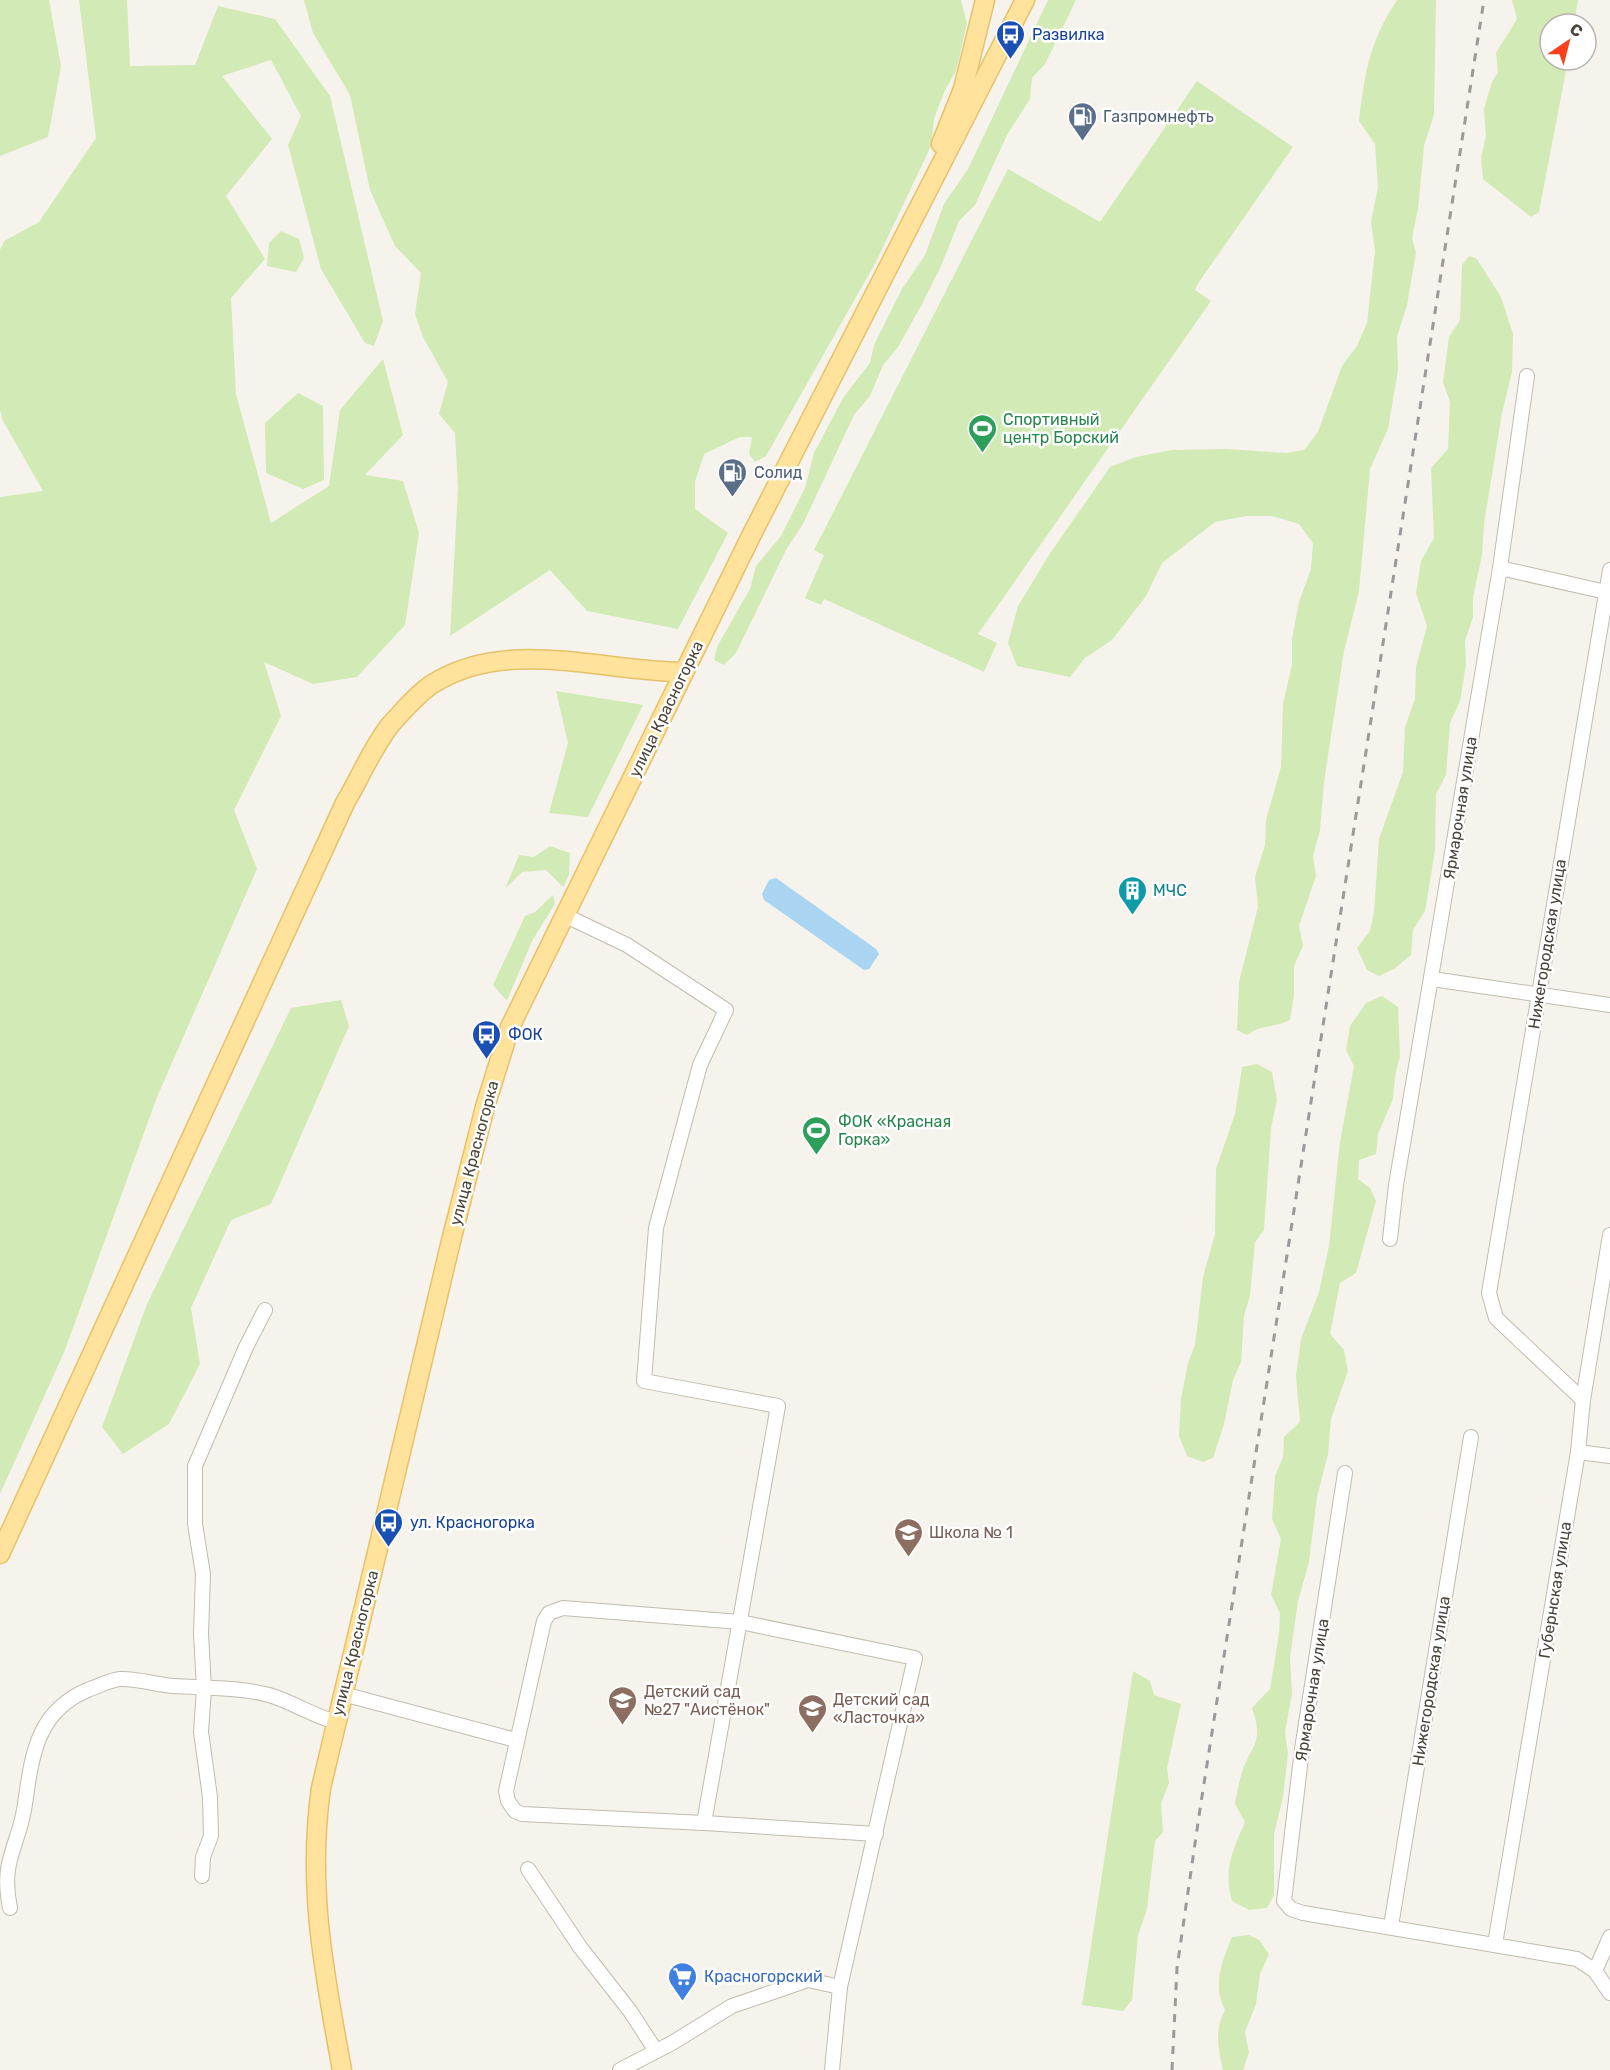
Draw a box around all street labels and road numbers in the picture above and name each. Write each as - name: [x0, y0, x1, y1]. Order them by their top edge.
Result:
- street label: улица Красногорка: [625, 638, 707, 780]
- street label: Ярмарочная улица: [1439, 735, 1481, 881]
- street label: Нижегородская улица: [1524, 858, 1570, 1030]
- street label: улица Красногорка: [446, 1079, 502, 1227]
- street label: Губернская улица: [1535, 1520, 1575, 1660]
- street label: улица Красногорка: [328, 1568, 382, 1718]
- street label: Нижегородская улица: [1408, 1595, 1454, 1767]
- street label: Ярмарочная улица: [1291, 1617, 1333, 1763]

